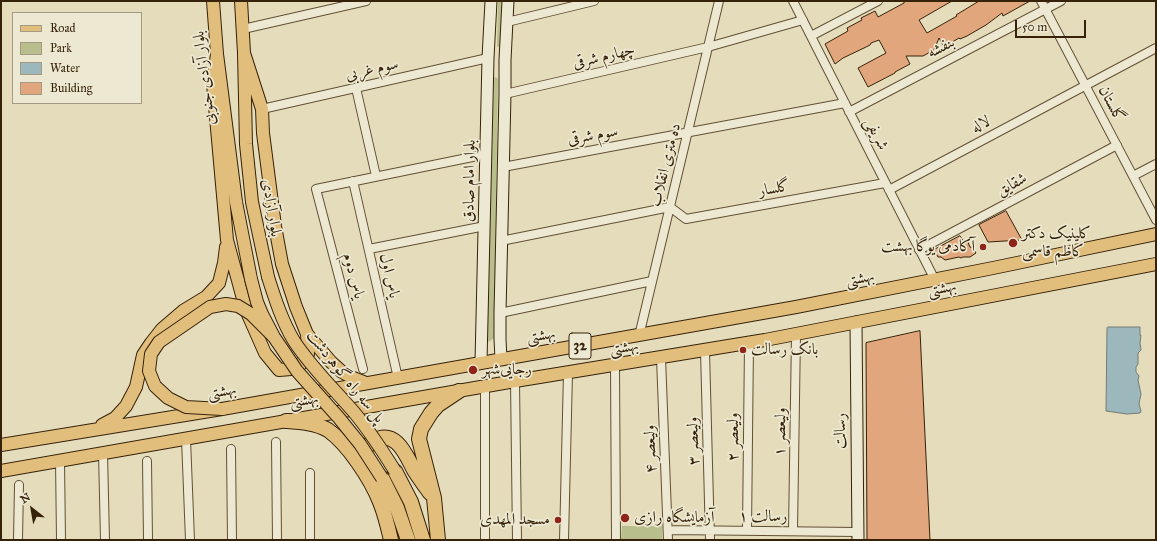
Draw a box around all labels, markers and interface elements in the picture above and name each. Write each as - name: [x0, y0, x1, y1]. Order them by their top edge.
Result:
- legend: [12, 12, 142, 104]
- scale bar: [1017, 12, 1088, 38]
- text: 50 m: [1022, 20, 1047, 34]
- text: Road: [50, 21, 76, 35]
- street label: بلوار آزادی جنوبی: [190, 30, 220, 126]
- street label: بنفشه: [924, 33, 958, 63]
- text: Park: [50, 41, 72, 55]
- street label: چهارم شرقی: [571, 41, 637, 73]
- street label: سوم غربی: [344, 55, 400, 85]
- text: Water: [50, 61, 80, 75]
- text: Building: [50, 81, 92, 95]
- street label: گلستان: [1094, 83, 1128, 125]
- street label: لاله: [968, 112, 994, 138]
- street label: شریفی: [860, 115, 892, 153]
- street label: ده متری انقلاب: [646, 121, 686, 209]
- street label: سوم شرقی: [566, 122, 620, 150]
- street label: بلوار امام صادق: [460, 140, 480, 222]
- street label: شقایق: [994, 169, 1030, 201]
- street label: گلسار: [757, 177, 791, 201]
- street label: بلوار آزادی: [257, 178, 285, 238]
- place label: کلینیک دکتر کاظم قاسمی: [1022, 224, 1091, 262]
- place label: آکادمی یوگا بهشت: [881, 237, 975, 257]
- marker: کلینیک دکتر کاظم قاسمی: [1007, 237, 1019, 249]
- marker: آکادمی یوگا بهشت: [978, 242, 988, 252]
- street label: یاس دوم: [338, 251, 368, 301]
- street label: یاس اول: [375, 252, 403, 300]
- street label: بهشتى: [844, 267, 876, 291]
- street label: بهشتی: [926, 277, 958, 301]
- street label: بهشتى: [525, 324, 557, 348]
- street label: پل سه راه گوهردشت: [302, 327, 388, 427]
- road number: 32: [569, 333, 591, 359]
- street label: بهشتی: [608, 336, 640, 360]
- place label: بانک رسالت: [751, 340, 818, 360]
- marker: بانک رسالت: [738, 345, 748, 355]
- place label: رجایی‌شهر: [482, 360, 532, 380]
- marker: رجایی‌شهر: [467, 364, 479, 376]
- street label: بهشتى: [206, 380, 238, 404]
- street label: بهشتی: [288, 389, 320, 413]
- street label: ولیعصر ۱: [771, 407, 791, 457]
- street label: ولیعصر ۲: [724, 413, 744, 461]
- street label: رسالت: [831, 413, 851, 449]
- street label: ولیعصر ۳: [684, 416, 704, 466]
- street label: ولیعصر ۴: [641, 424, 661, 474]
- north arrow: [12, 489, 52, 529]
- text: N: [18, 490, 33, 506]
- street label: رسالت ۱: [739, 507, 787, 527]
- place label: آزمایشگاه رازی: [634, 508, 714, 528]
- place label: مسجد المهدی: [480, 510, 550, 530]
- marker: آزمایشگاه رازی: [619, 512, 631, 524]
- marker: مسجد المهدی: [553, 515, 563, 525]

